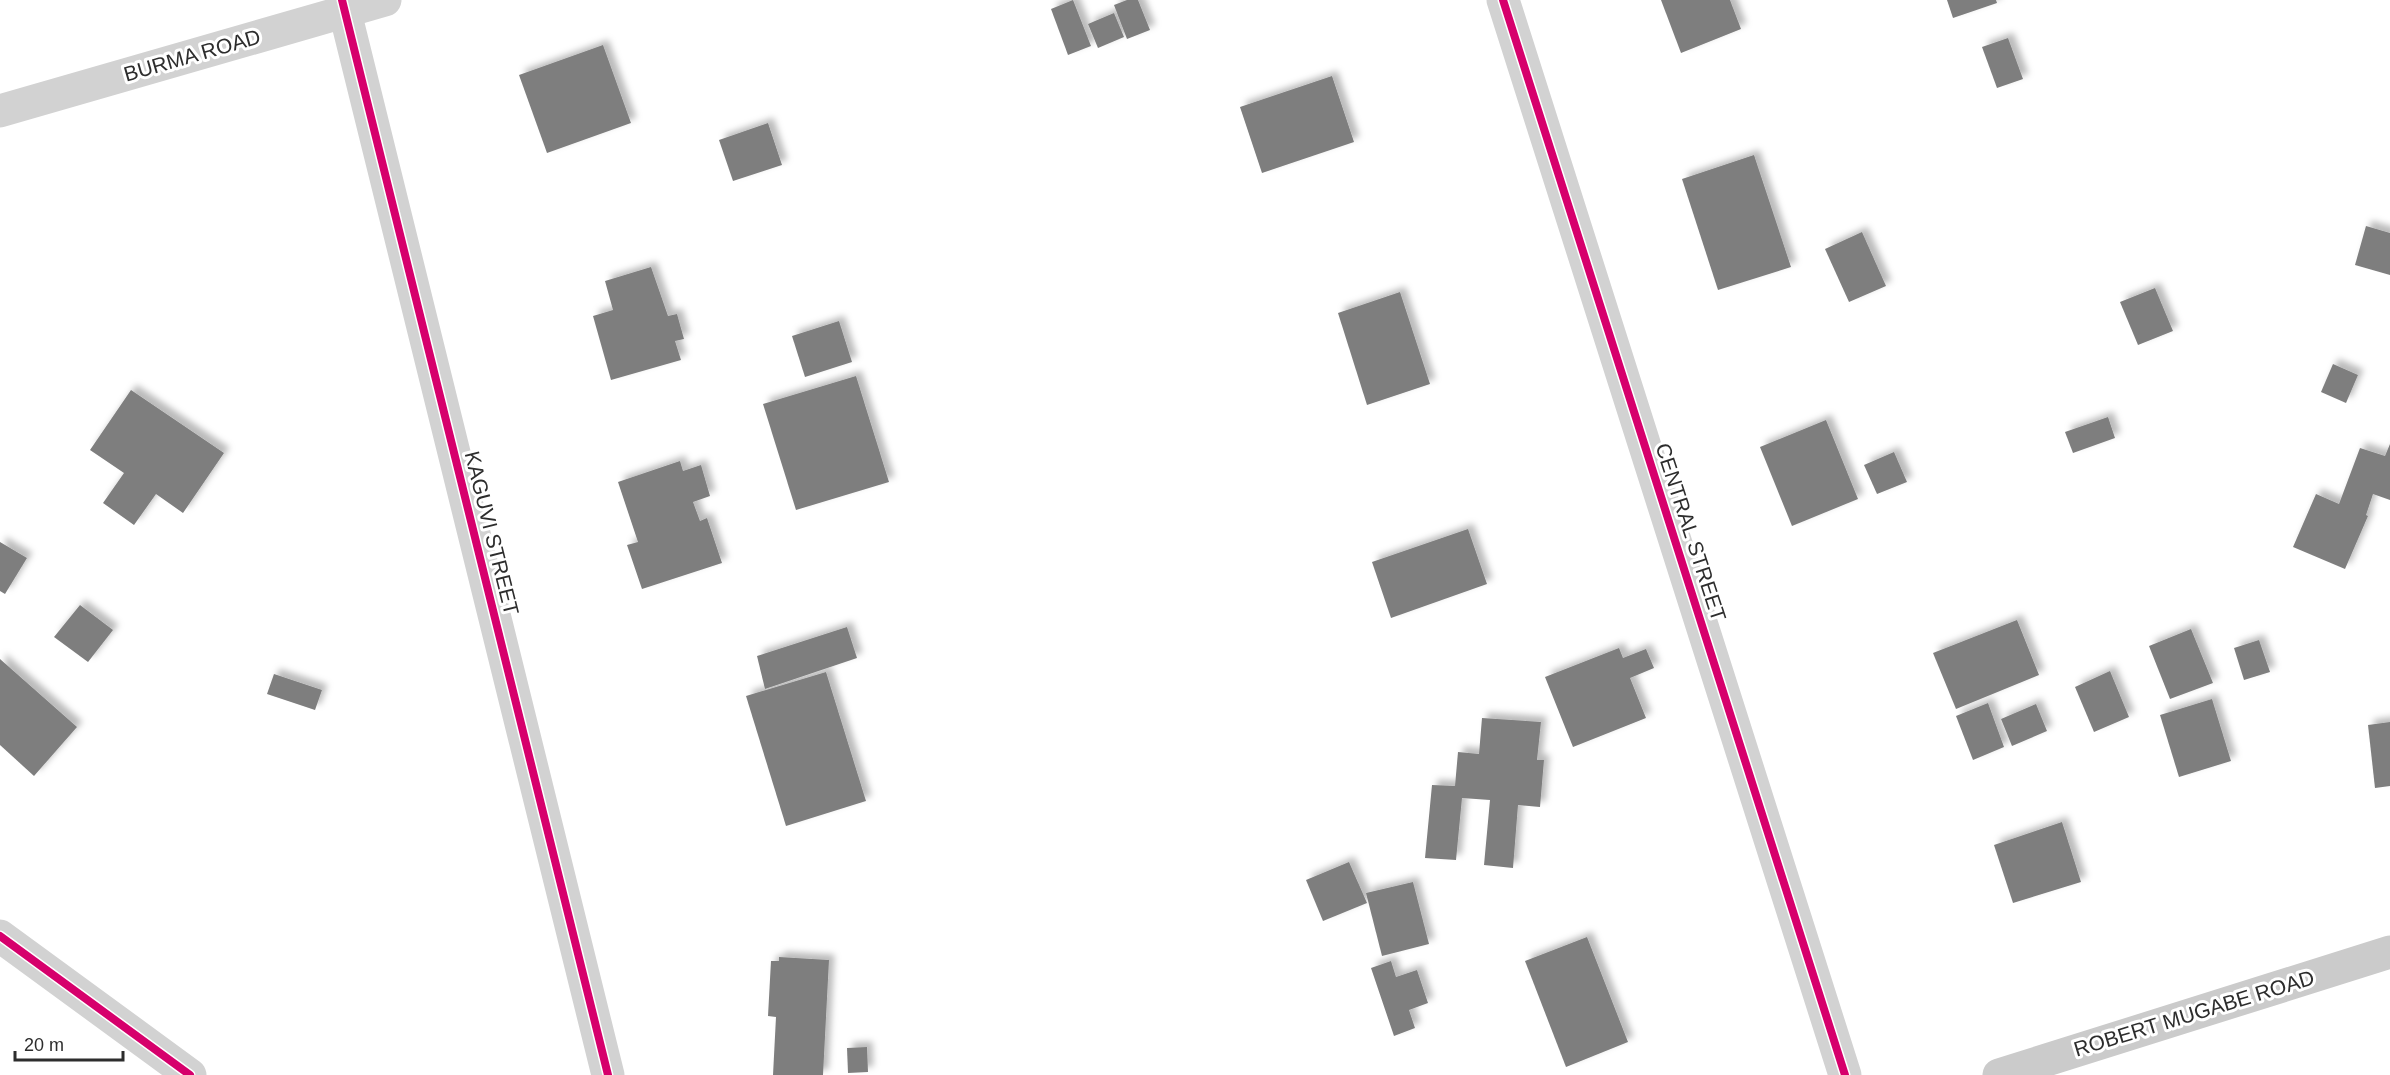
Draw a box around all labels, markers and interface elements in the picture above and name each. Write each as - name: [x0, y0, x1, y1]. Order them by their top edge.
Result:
- street label: BURMA ROAD: [121, 24, 263, 86]
- street label: CENTRAL STREET: [1651, 440, 1731, 624]
- street label: KAGUVI STREET: [461, 449, 524, 617]
- street label: ROBERT MUGABE ROAD: [2071, 965, 2317, 1061]
- scale bar: [15, 1024, 123, 1062]
- text: 20 m: [24, 1035, 64, 1055]

